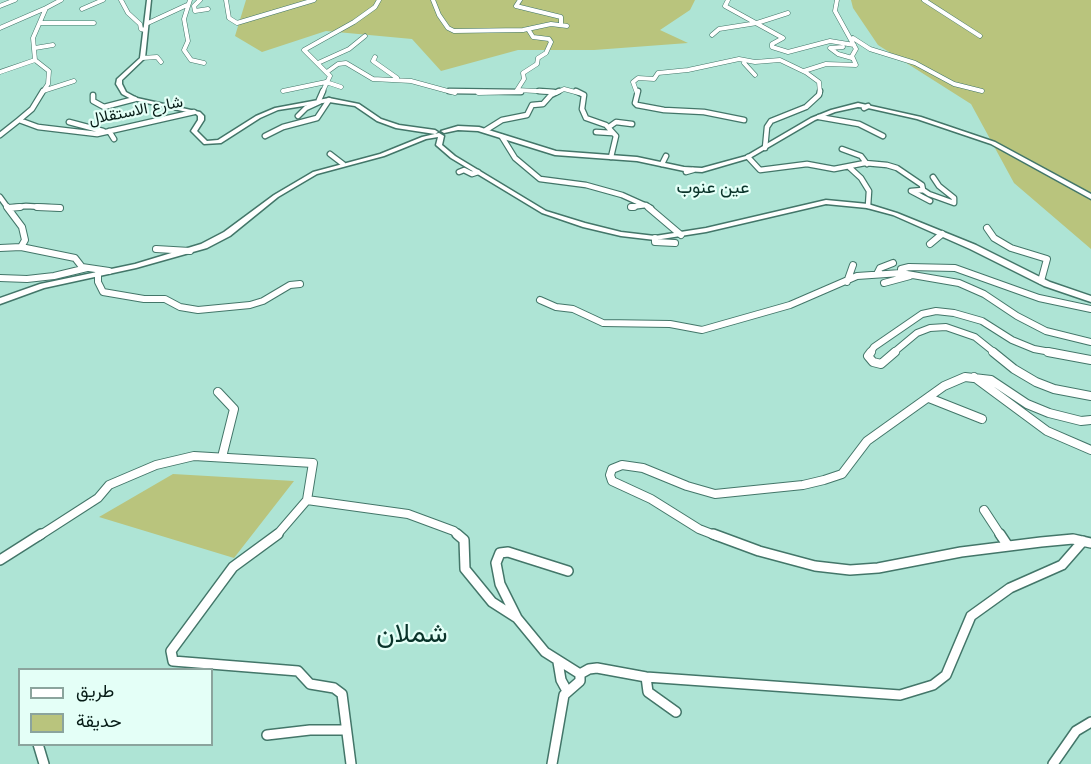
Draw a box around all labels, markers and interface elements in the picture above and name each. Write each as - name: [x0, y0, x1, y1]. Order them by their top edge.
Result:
- street label: شارع الاستقلال: [87, 92, 185, 130]
- district label: عين عنوب: [677, 177, 749, 199]
- district label: شملان: [376, 618, 448, 650]
- legend: [18, 668, 213, 746]
- text: طريق: [76, 680, 114, 702]
- text: حديقة: [76, 710, 122, 732]

